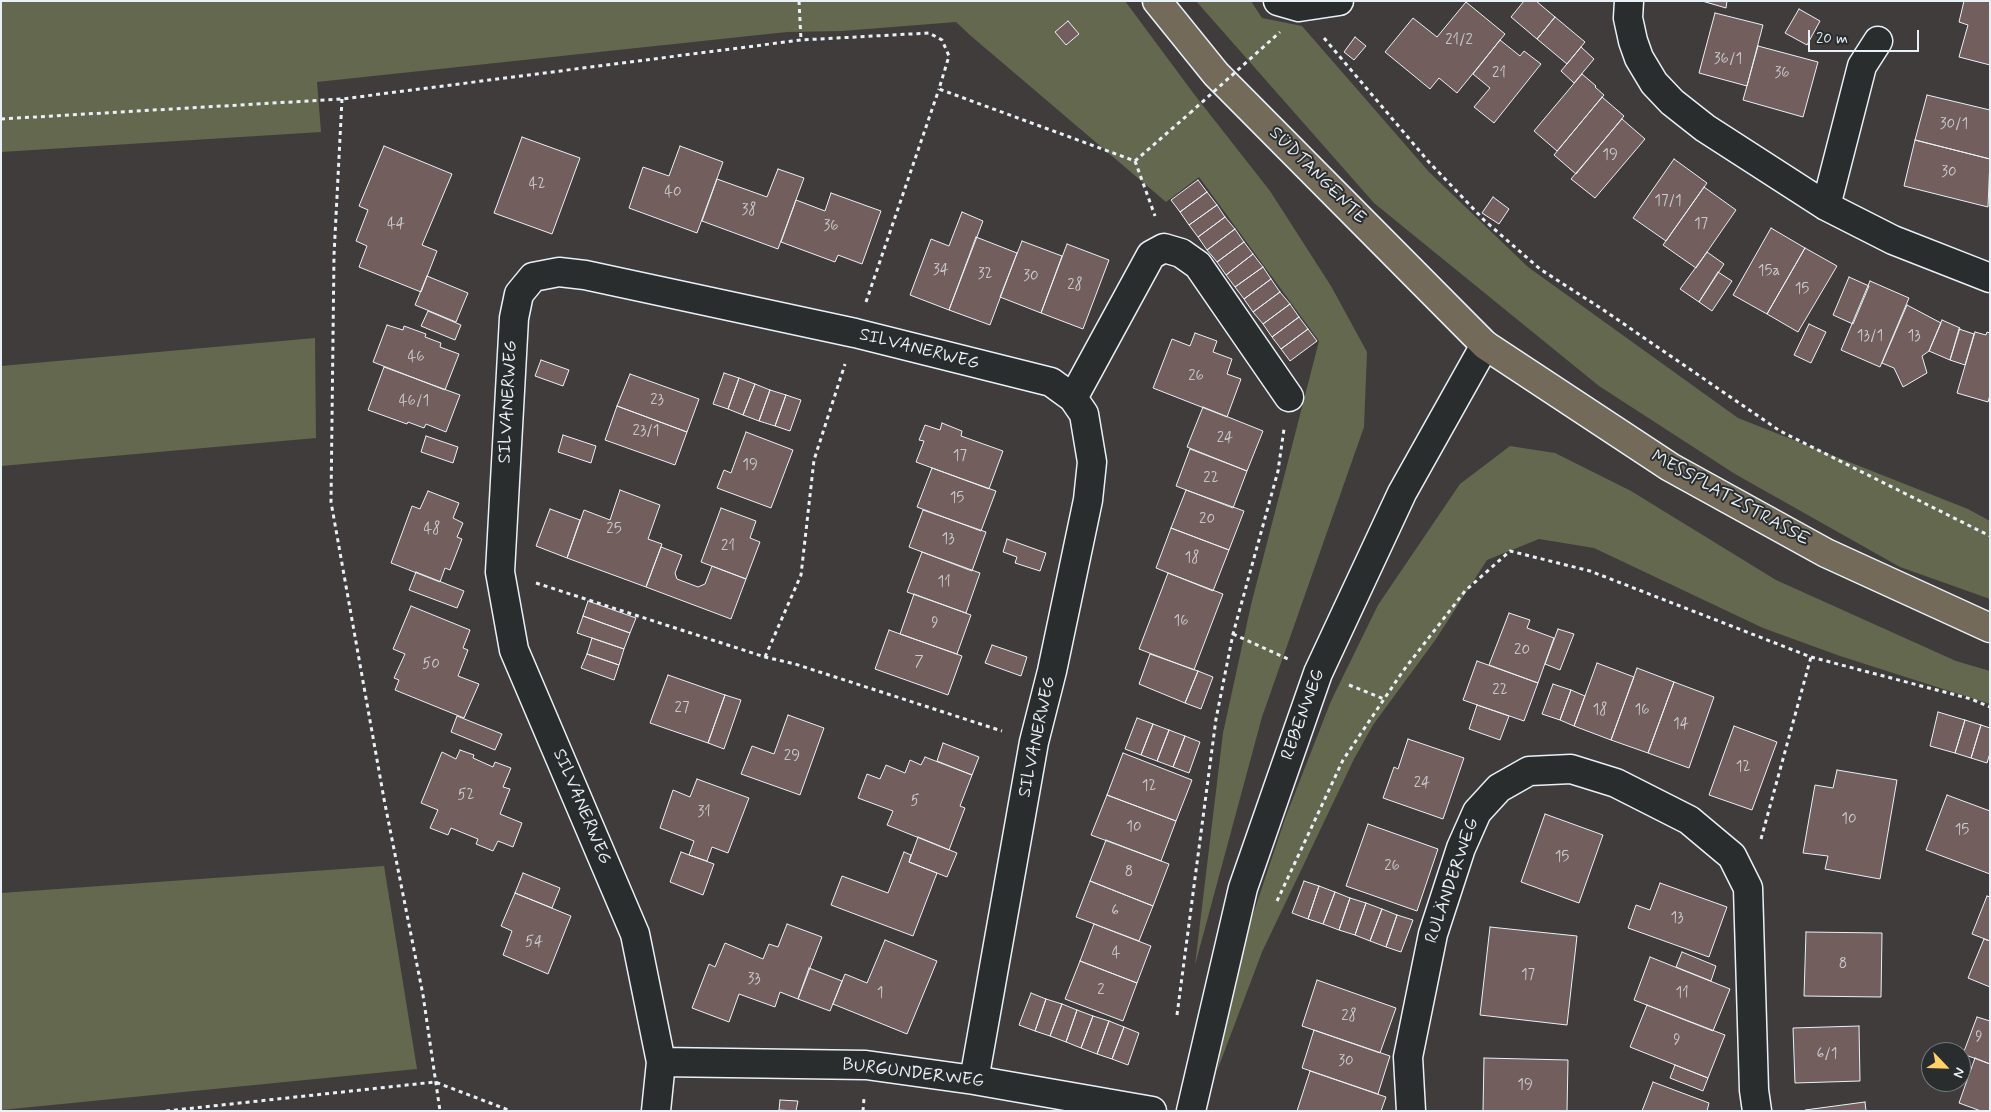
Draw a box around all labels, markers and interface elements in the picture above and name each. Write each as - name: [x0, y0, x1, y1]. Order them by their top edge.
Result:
- scale bar: [1811, 20, 1922, 52]
- text: 20 m: [1816, 29, 1848, 49]
- house number: 21/2: [1445, 32, 1473, 50]
- house number: 36/1: [1714, 51, 1742, 69]
- house number: 21: [1492, 65, 1506, 83]
- house number: 36: [1774, 65, 1790, 83]
- house number: 30/1: [1940, 116, 1968, 134]
- street label: SÜDTANGENTE: [1264, 123, 1370, 229]
- house number: 19: [1602, 147, 1618, 165]
- house number: 30: [1941, 164, 1957, 182]
- house number: 42: [529, 176, 545, 194]
- house number: 40: [664, 184, 682, 202]
- house number: 17/1: [1654, 193, 1682, 211]
- house number: 38: [742, 202, 756, 220]
- house number: 44: [387, 216, 405, 234]
- house number: 17: [1694, 216, 1708, 234]
- house number: 36: [823, 218, 839, 236]
- house number: 34: [933, 262, 949, 280]
- house number: 15a: [1758, 263, 1780, 281]
- house number: 32: [978, 266, 992, 284]
- house number: 30: [1023, 268, 1039, 286]
- house number: 28: [1067, 277, 1083, 295]
- house number: 15: [1795, 281, 1809, 299]
- street label: SILVANERWEG: [857, 325, 981, 375]
- house number: 13/1: [1857, 328, 1883, 346]
- house number: 13: [1907, 328, 1921, 346]
- street label: SILVANERWEG: [495, 340, 523, 464]
- house number: 46: [407, 349, 425, 367]
- house number: 26: [1188, 368, 1204, 386]
- house number: 23: [650, 392, 664, 410]
- house number: 46/1: [399, 393, 429, 411]
- house number: 23/1: [633, 423, 659, 441]
- house number: 24: [1217, 430, 1233, 448]
- street label: MESSPLATZSTRASSE: [1647, 446, 1813, 552]
- house number: 17: [953, 448, 967, 466]
- house number: 19: [742, 457, 758, 475]
- house number: 22: [1203, 470, 1219, 488]
- house number: 15: [950, 490, 964, 508]
- house number: 20: [1199, 511, 1215, 529]
- house number: 48: [424, 521, 440, 539]
- house number: 25: [606, 521, 622, 539]
- house number: 13: [941, 531, 955, 549]
- house number: 21: [721, 538, 735, 556]
- house number: 18: [1185, 550, 1199, 568]
- house number: 11: [937, 574, 951, 592]
- house number: 16: [1174, 613, 1188, 631]
- house number: 9: [931, 615, 939, 633]
- house number: 20: [1514, 642, 1530, 660]
- house number: 7: [914, 654, 924, 672]
- house number: 50: [422, 656, 440, 674]
- street label: REBENWEG: [1278, 667, 1330, 763]
- street label: SILVANERWEG: [1015, 675, 1061, 799]
- house number: 22: [1492, 682, 1508, 700]
- house number: 27: [675, 700, 689, 718]
- house number: 18: [1593, 702, 1607, 720]
- house number: 16: [1635, 702, 1649, 720]
- house number: 14: [1673, 716, 1689, 734]
- street label: SILVANERWEG: [547, 746, 615, 868]
- house number: 29: [784, 748, 800, 766]
- house number: 12: [1736, 759, 1750, 777]
- house number: 24: [1414, 775, 1430, 793]
- house number: 12: [1142, 778, 1156, 796]
- house number: 52: [458, 787, 474, 805]
- house number: 5: [911, 793, 919, 811]
- house number: 31: [697, 804, 711, 822]
- house number: 10: [1841, 811, 1857, 829]
- street label: RULÄNDERWEG: [1421, 816, 1485, 946]
- house number: 10: [1126, 819, 1142, 837]
- house number: 15: [1955, 822, 1969, 840]
- house number: 15: [1555, 849, 1569, 867]
- house number: 26: [1384, 858, 1400, 876]
- house number: 8: [1125, 864, 1133, 882]
- house number: 6: [1111, 903, 1119, 921]
- house number: 13: [1670, 910, 1684, 928]
- house number: 54: [525, 934, 543, 952]
- house number: 4: [1112, 945, 1120, 963]
- house number: 8: [1839, 956, 1847, 974]
- house number: 17: [1521, 967, 1535, 985]
- house number: 33: [747, 971, 761, 989]
- house number: 2: [1097, 982, 1105, 1000]
- house number: 1: [877, 985, 883, 1003]
- house number: 11: [1675, 985, 1689, 1003]
- house number: 28: [1341, 1008, 1357, 1026]
- house number: 9: [1975, 1029, 1983, 1047]
- house number: 9: [1673, 1032, 1681, 1050]
- north arrow: [1921, 1042, 1971, 1092]
- house number: 6/1: [1817, 1046, 1837, 1064]
- house number: 30: [1338, 1053, 1354, 1071]
- street label: BURGUNDERWEG: [841, 1055, 985, 1093]
- text: N: [1949, 1065, 1969, 1081]
- house number: 19: [1517, 1077, 1533, 1095]

